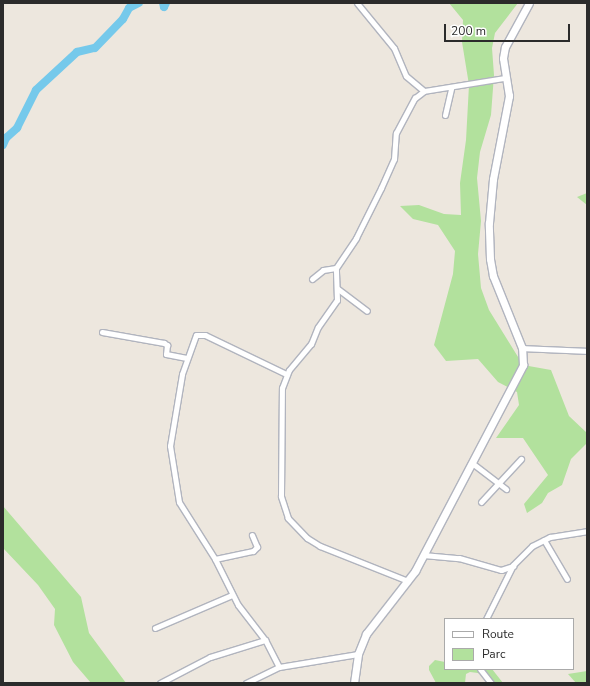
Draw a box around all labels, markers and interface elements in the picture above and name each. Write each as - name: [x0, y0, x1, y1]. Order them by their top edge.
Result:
- scale bar: [446, 16, 572, 42]
- text: 200 m: [451, 23, 486, 39]
- legend: [444, 618, 574, 670]
- text: Route: [482, 626, 514, 642]
- text: Parc: [482, 646, 505, 662]

